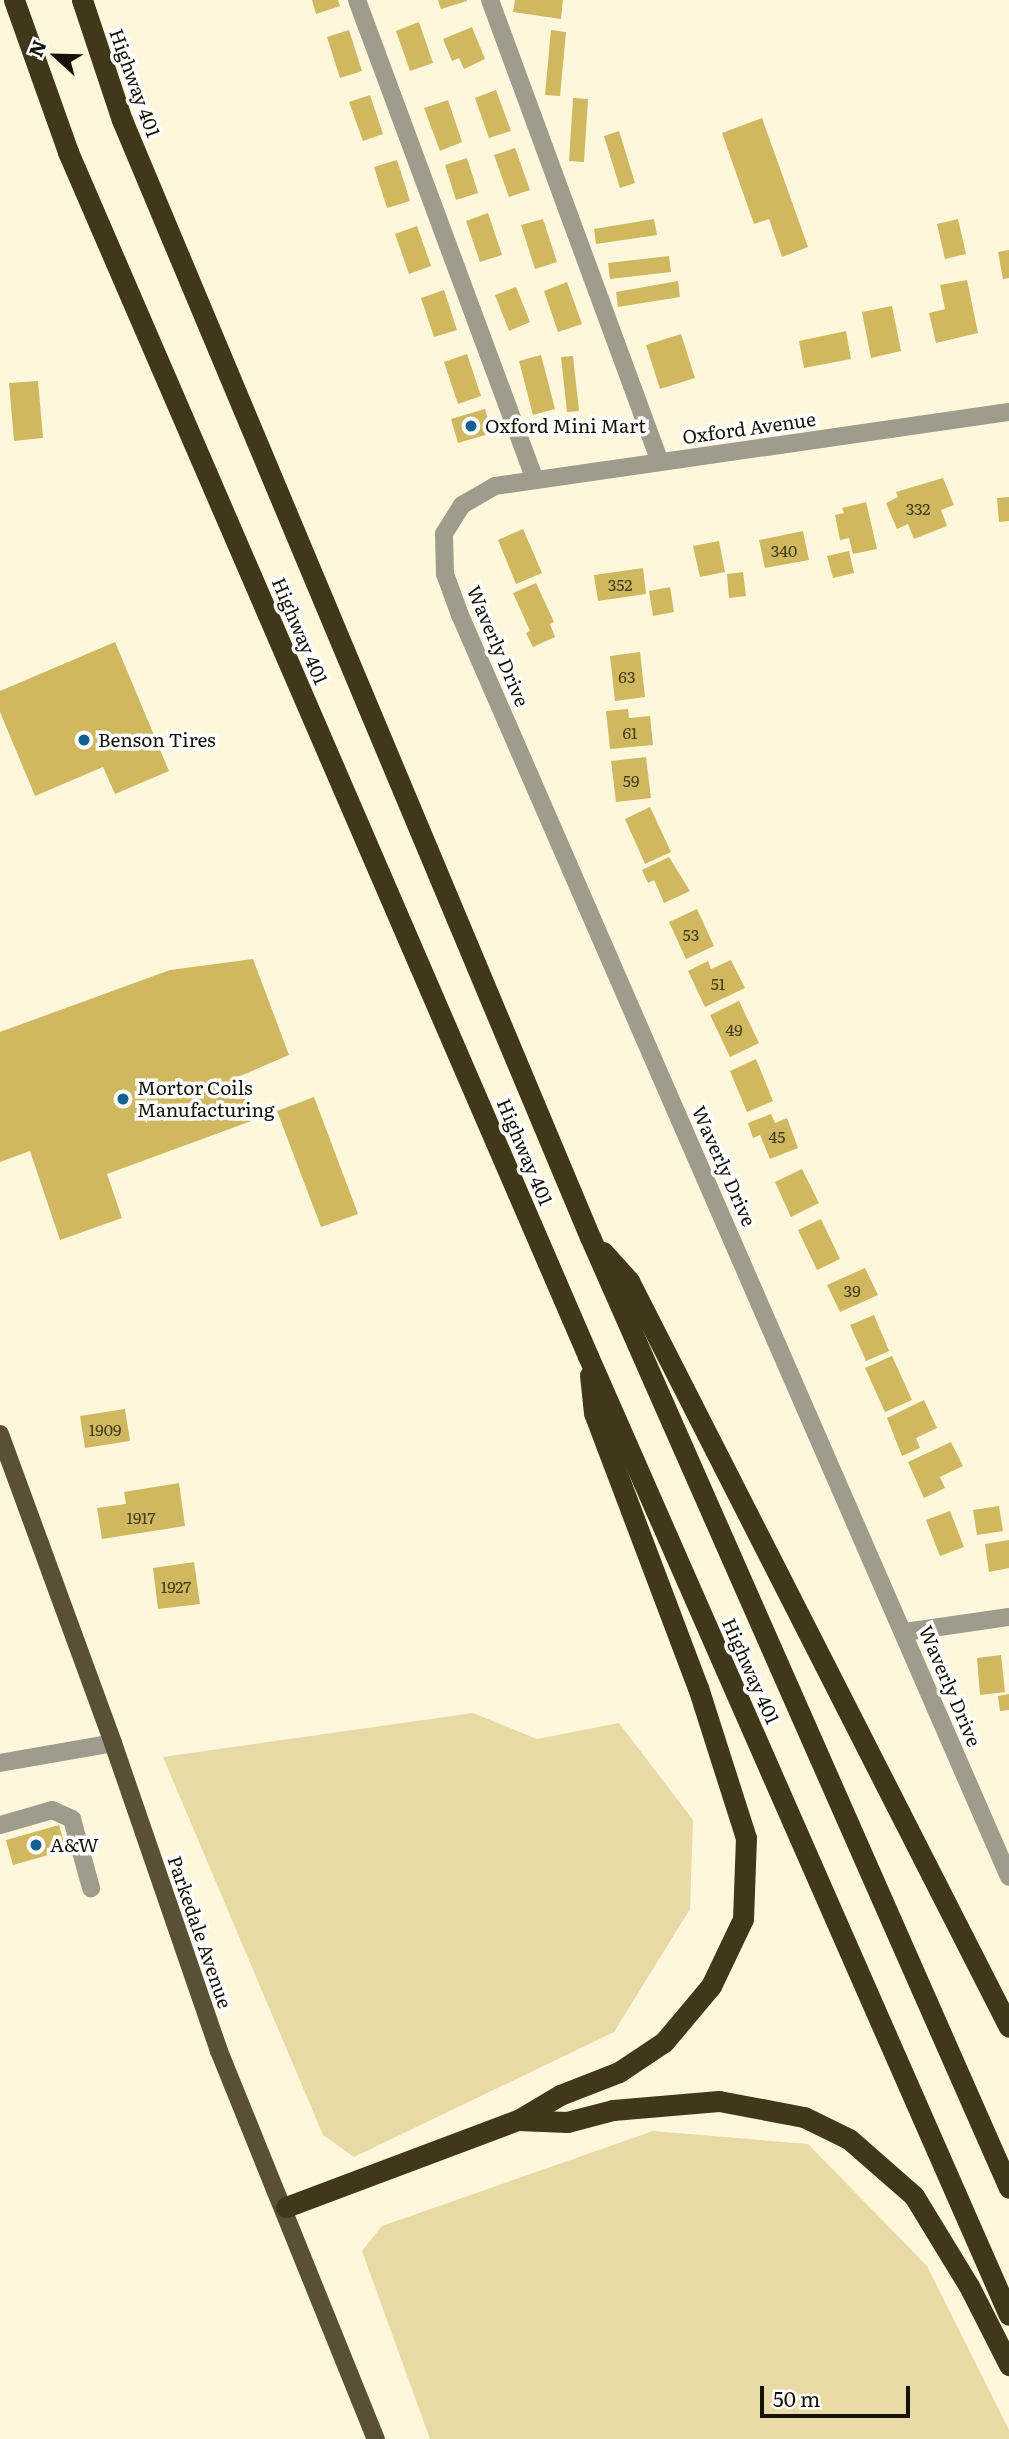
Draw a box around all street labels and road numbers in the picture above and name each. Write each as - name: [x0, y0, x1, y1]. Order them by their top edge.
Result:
- street label: Highway 401: [105, 26, 165, 140]
- street label: Oxford Avenue: [681, 407, 817, 449]
- street label: Highway 401: [267, 574, 333, 688]
- street label: Waverly Drive: [462, 582, 534, 710]
- street label: Highway 401: [492, 1095, 558, 1209]
- street label: Waverly Drive: [687, 1102, 761, 1230]
- street label: Highway 401: [717, 1614, 785, 1728]
- street label: Waverly Drive: [914, 1622, 986, 1750]
- street label: Parkedale Avenue: [163, 1853, 237, 2011]

